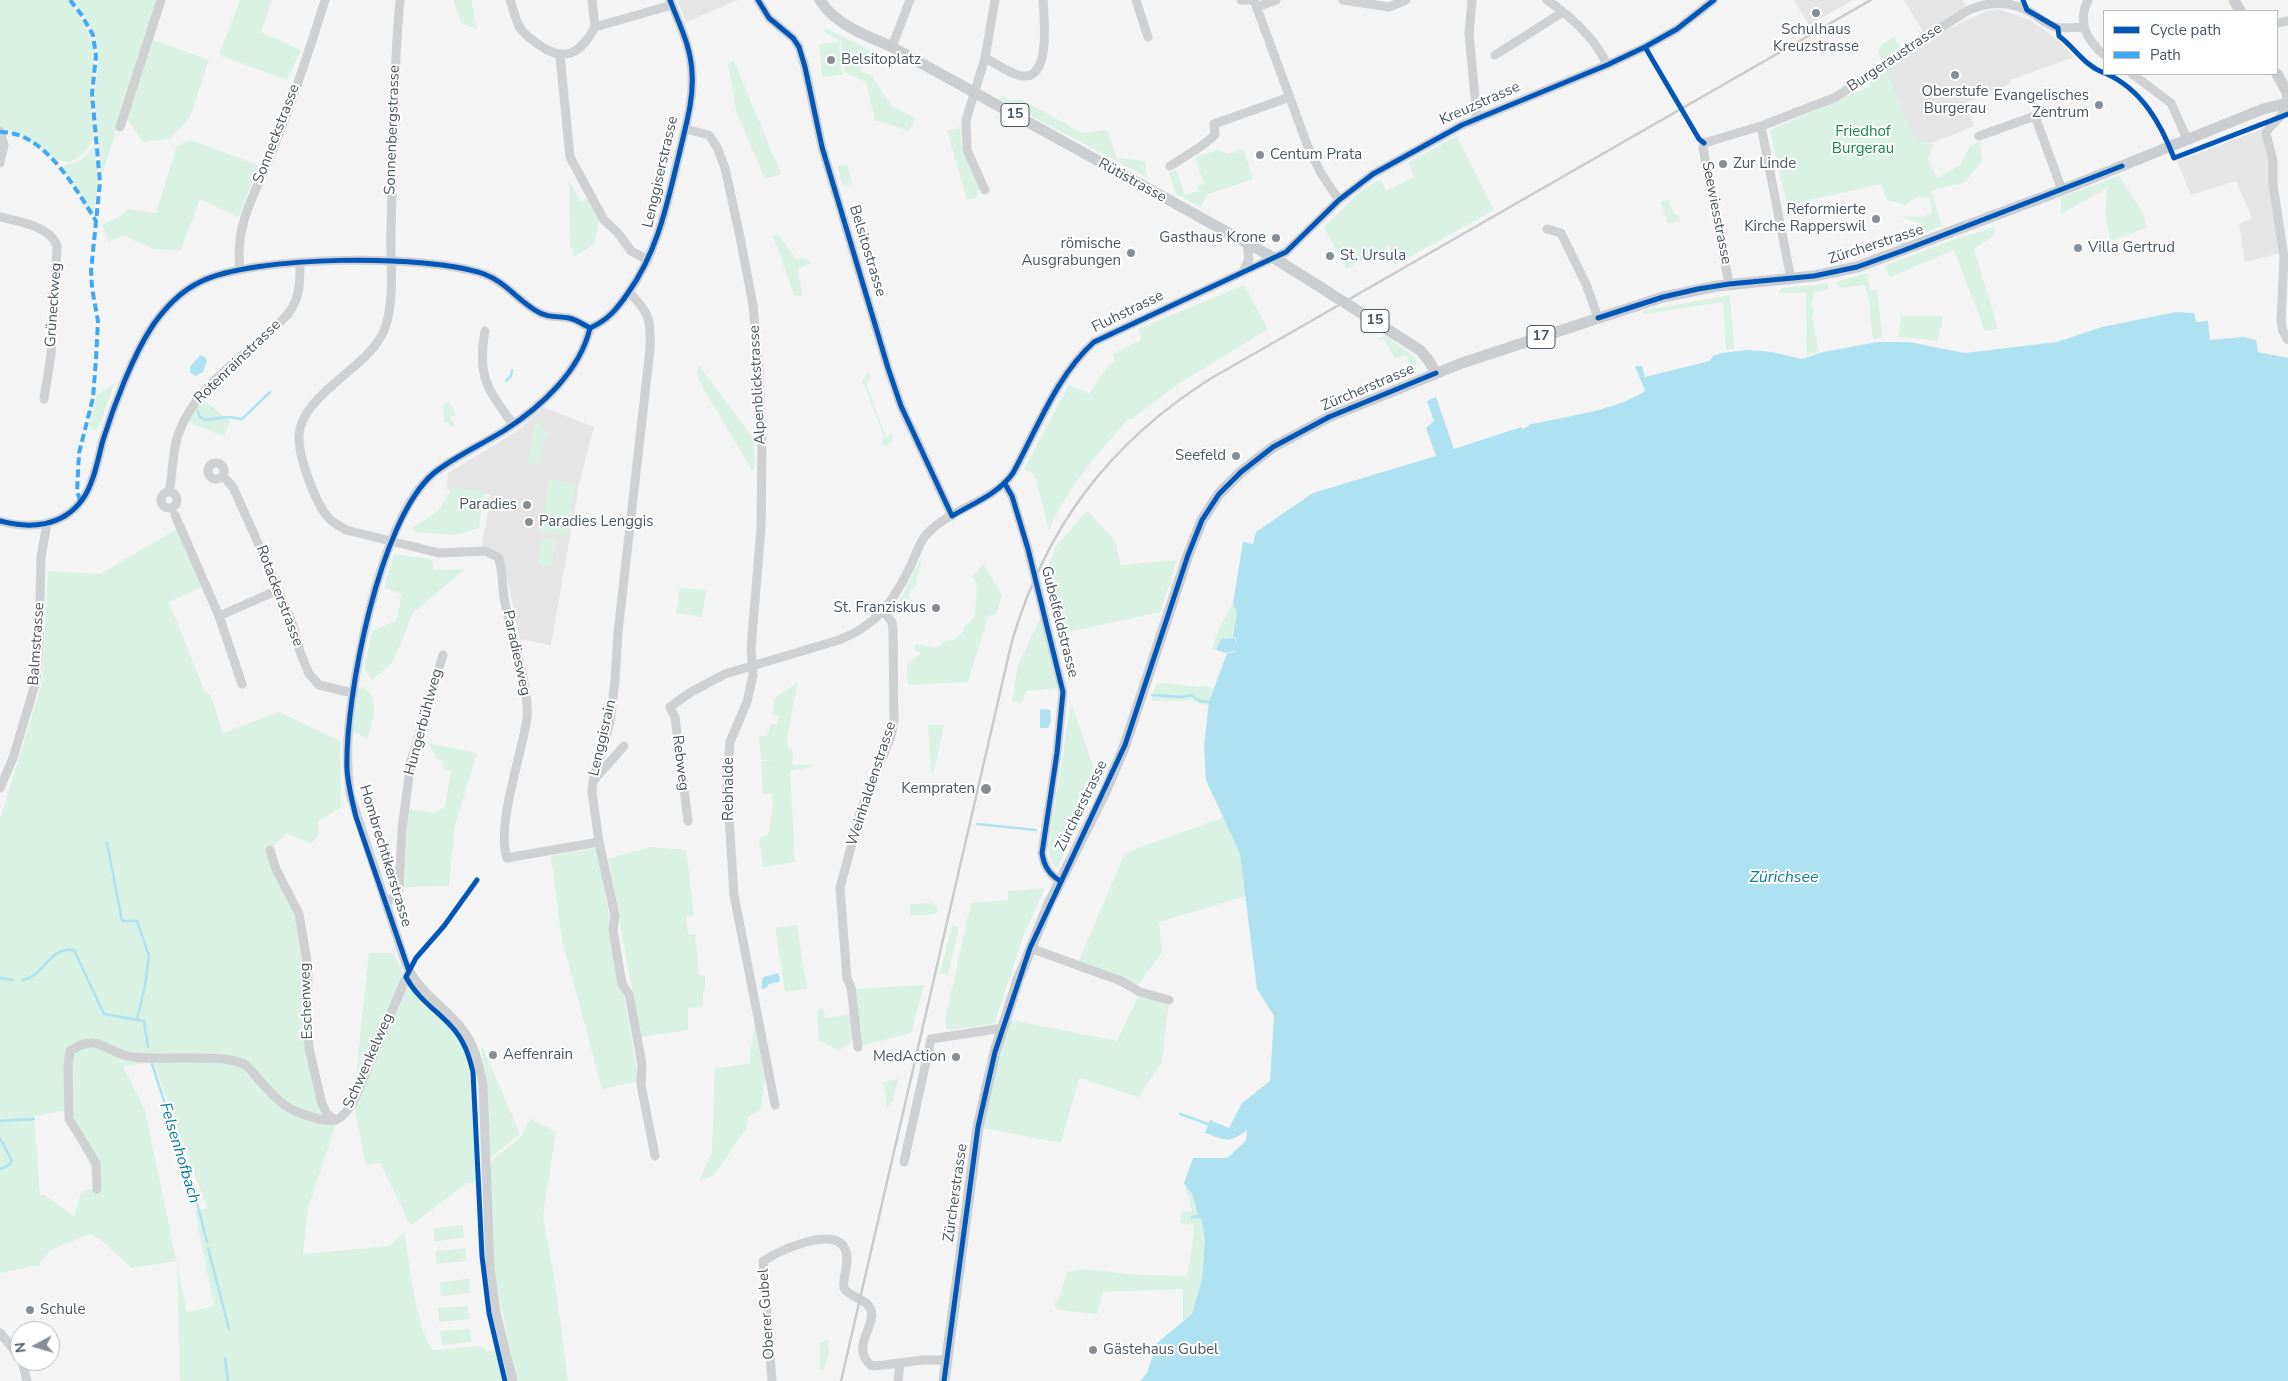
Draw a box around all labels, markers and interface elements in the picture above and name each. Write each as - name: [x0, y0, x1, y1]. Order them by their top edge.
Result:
- marker: Schulhaus Kreuzstrasse: [1810, 7, 1822, 19]
- legend: [2103, 10, 2278, 75]
- street label: Burgeraustrasse: [1844, 20, 1946, 96]
- text: Cycle path: [2150, 20, 2221, 40]
- place label: Schulhaus Kreuzstrasse: [1773, 21, 1859, 56]
- text: Path: [2150, 45, 2181, 65]
- place label: Belsitoplatz: [841, 51, 921, 69]
- marker: Belsitoplatz: [825, 54, 837, 66]
- street label: Sonnenbergstrasse: [382, 65, 404, 195]
- marker: Oberstufe Burgerau: [1949, 69, 1961, 81]
- street label: Kreuzstrasse: [1437, 78, 1523, 130]
- street label: Sonneckstrasse: [250, 82, 304, 186]
- place label: Oberstufe Burgerau: [1921, 83, 1989, 118]
- place label: Evangelisches Zentrum: [1994, 87, 2089, 122]
- marker: Evangelisches Zentrum: [2093, 99, 2105, 111]
- road number: 15: [1001, 104, 1029, 126]
- street label: Lenggiserstrasse: [639, 114, 683, 230]
- park label: Friedhof Burgerau: [1832, 123, 1894, 158]
- place label: Centum Prata: [1270, 146, 1362, 164]
- marker: Centum Prata: [1254, 149, 1266, 161]
- street label: Rütistrasse: [1095, 155, 1169, 207]
- place label: Zur Linde: [1733, 155, 1796, 173]
- marker: Zur Linde: [1717, 158, 1729, 170]
- street label: Seewiesstrasse: [1697, 160, 1735, 266]
- place label: Reformierte Kirche Rapperswil: [1744, 201, 1866, 236]
- street label: Belsitostrasse: [845, 203, 889, 299]
- marker: Reformierte Kirche Rapperswil: [1870, 213, 1882, 225]
- street label: Zürcherstrasse: [1826, 221, 1926, 269]
- place label: Gasthaus Krone: [1159, 229, 1266, 247]
- marker: Gasthaus Krone: [1270, 232, 1282, 244]
- place label: römische Ausgrabungen: [1021, 235, 1121, 270]
- place label: Villa Gertrud: [2088, 239, 2175, 257]
- marker: Villa Gertrud: [2072, 242, 2084, 254]
- marker: römische Ausgrabungen: [1125, 247, 1137, 259]
- place label: St. Ursula: [1340, 247, 1406, 265]
- marker: St. Ursula: [1324, 250, 1336, 262]
- street label: Grüneckweg: [42, 262, 66, 348]
- street label: Fluhstrasse: [1089, 287, 1167, 337]
- road number: 15: [1361, 310, 1389, 332]
- street label: Rotenrainstrasse: [191, 316, 285, 408]
- street label: Alpenblickstrasse: [746, 325, 770, 445]
- road number: 17: [1527, 326, 1555, 348]
- street label: Zürcherstrasse: [1319, 360, 1417, 416]
- place label: Seefeld: [1175, 447, 1226, 465]
- marker: Seefeld: [1230, 450, 1242, 462]
- place label: Paradies: [459, 496, 517, 514]
- marker: Paradies: [521, 499, 533, 511]
- place label: Paradies Lenggis: [539, 513, 653, 531]
- marker: Paradies Lenggis: [523, 516, 535, 528]
- street label: Rotackerstrasse: [251, 543, 307, 649]
- street label: Gubelfeldstrasse: [1036, 564, 1082, 680]
- place label: St. Franziskus: [833, 599, 926, 617]
- street label: Balmstrasse: [25, 602, 49, 686]
- marker: St. Franziskus: [930, 602, 942, 614]
- street label: Paradiesweg: [498, 609, 534, 697]
- street label: Hungerbühlweg: [401, 667, 447, 777]
- street label: Lenggisrain: [585, 698, 621, 778]
- street label: Weinhaldenstrasse: [843, 720, 901, 848]
- street label: Rebweg: [668, 734, 692, 792]
- street label: Rebhalde: [720, 757, 738, 821]
- street label: Zürcherstrasse: [1052, 757, 1112, 855]
- place label: Kempraten: [901, 780, 975, 798]
- marker: Kempraten: [979, 782, 993, 796]
- street label: Hombrechtikerstrasse: [355, 783, 415, 929]
- water label: Zürichsee: [1750, 868, 1818, 888]
- street label: Eschenweg: [297, 962, 317, 1040]
- street label: Schwenkelweg: [340, 1011, 398, 1111]
- place label: Aeffenrain: [503, 1046, 573, 1064]
- place label: MedAction: [873, 1048, 946, 1066]
- marker: Aeffenrain: [487, 1049, 499, 1061]
- marker: MedAction: [950, 1051, 962, 1063]
- water label: Felsenhofbach: [155, 1100, 203, 1206]
- street label: Zürcherstrasse: [940, 1143, 972, 1243]
- street label: Oberer Gubel: [755, 1268, 779, 1360]
- place label: Schule: [40, 1301, 85, 1319]
- marker: Schule: [24, 1304, 36, 1316]
- north arrow: [10, 1321, 60, 1371]
- text: N: [11, 1341, 31, 1354]
- place label: Gästehaus Gubel: [1103, 1341, 1219, 1359]
- marker: Gästehaus Gubel: [1087, 1344, 1099, 1356]

